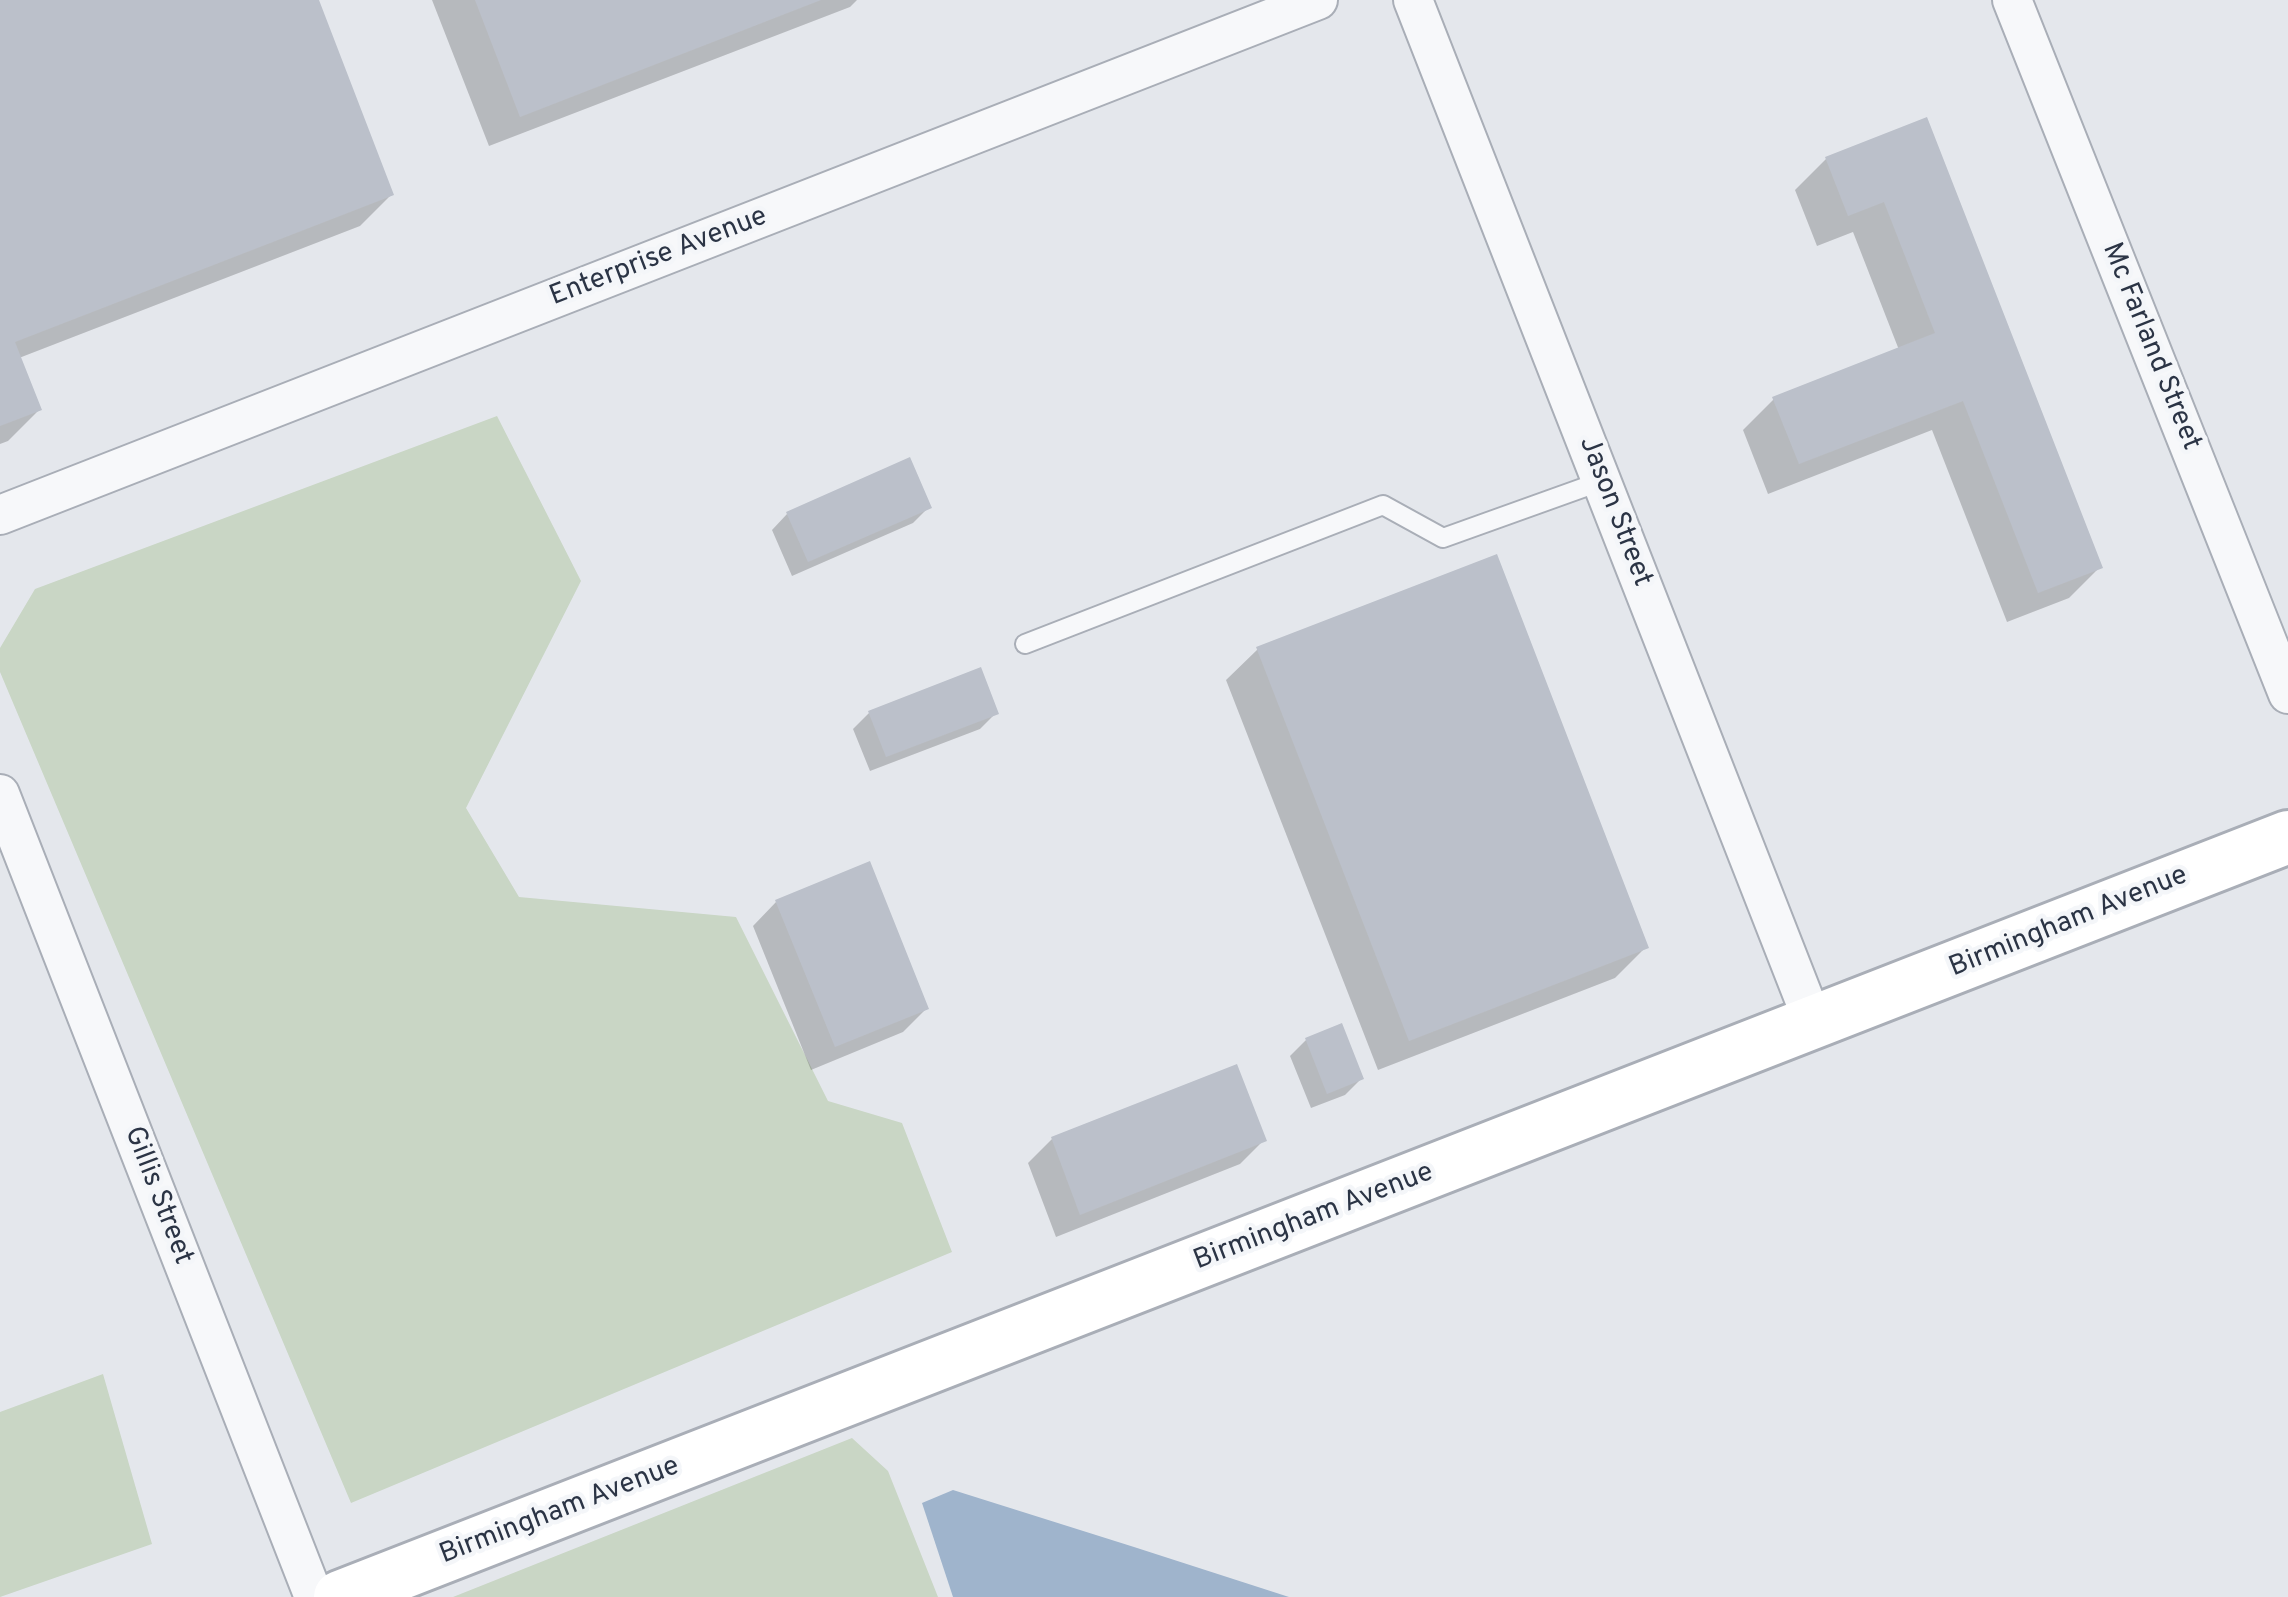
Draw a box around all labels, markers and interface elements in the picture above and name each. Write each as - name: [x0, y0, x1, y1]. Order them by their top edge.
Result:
- street label: Enterprise Avenue: [546, 201, 772, 315]
- street label: Mc Farland Street: [2093, 238, 2207, 456]
- street label: Jason Street: [1570, 432, 1658, 592]
- street label: Birmingham Avenue: [1945, 860, 2193, 986]
- street label: Gillis Street: [115, 1122, 199, 1270]
- street label: Birmingham Avenue: [1189, 1157, 1439, 1279]
- street label: Birmingham Avenue: [435, 1451, 685, 1573]

